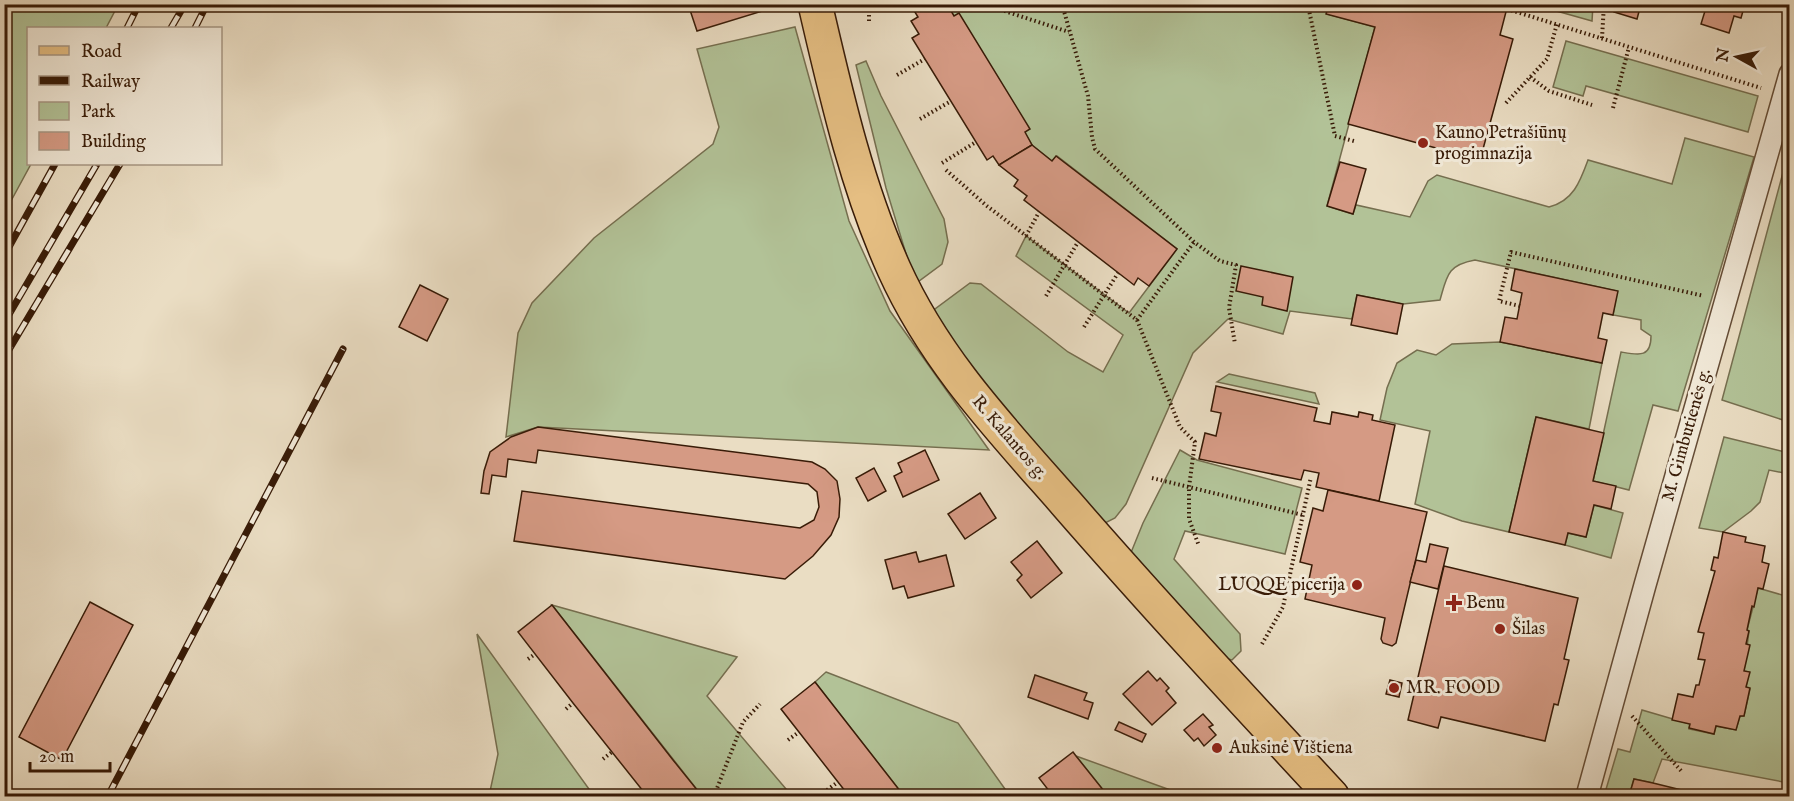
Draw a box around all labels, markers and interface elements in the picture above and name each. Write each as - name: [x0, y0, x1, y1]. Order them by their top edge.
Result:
- legend: [27, 27, 222, 165]
- north arrow: [1707, 27, 1767, 87]
- text: Road: [81, 41, 122, 64]
- text: N: [1713, 47, 1735, 64]
- text: Railway: [81, 71, 140, 94]
- text: Park: [81, 101, 116, 124]
- place label: Kauno Petrašiūnų progimnazija: [1435, 122, 1567, 166]
- text: Building: [81, 131, 146, 154]
- marker: Kauno Petrašiūnų progimnazija: [1416, 136, 1430, 150]
- street label: M. Gimbutienės g.: [1657, 366, 1717, 504]
- street label: R. Kalantos g.: [966, 391, 1052, 485]
- place label: LUQQE picerija: [1218, 574, 1345, 597]
- marker: LUQQE picerija: [1350, 578, 1364, 592]
- place label: Benu: [1466, 592, 1505, 615]
- marker: Benu: [1447, 596, 1461, 610]
- place label: Šilas: [1512, 616, 1545, 641]
- marker: Šilas: [1493, 622, 1507, 636]
- place label: MR. FOOD: [1406, 677, 1500, 700]
- marker: MR. FOOD: [1387, 681, 1401, 695]
- scale bar: [30, 735, 110, 773]
- place label: Auksinė Vištiena: [1228, 737, 1353, 760]
- marker: Auksinė Vištiena: [1210, 741, 1224, 755]
- text: 20 m: [39, 746, 74, 769]

